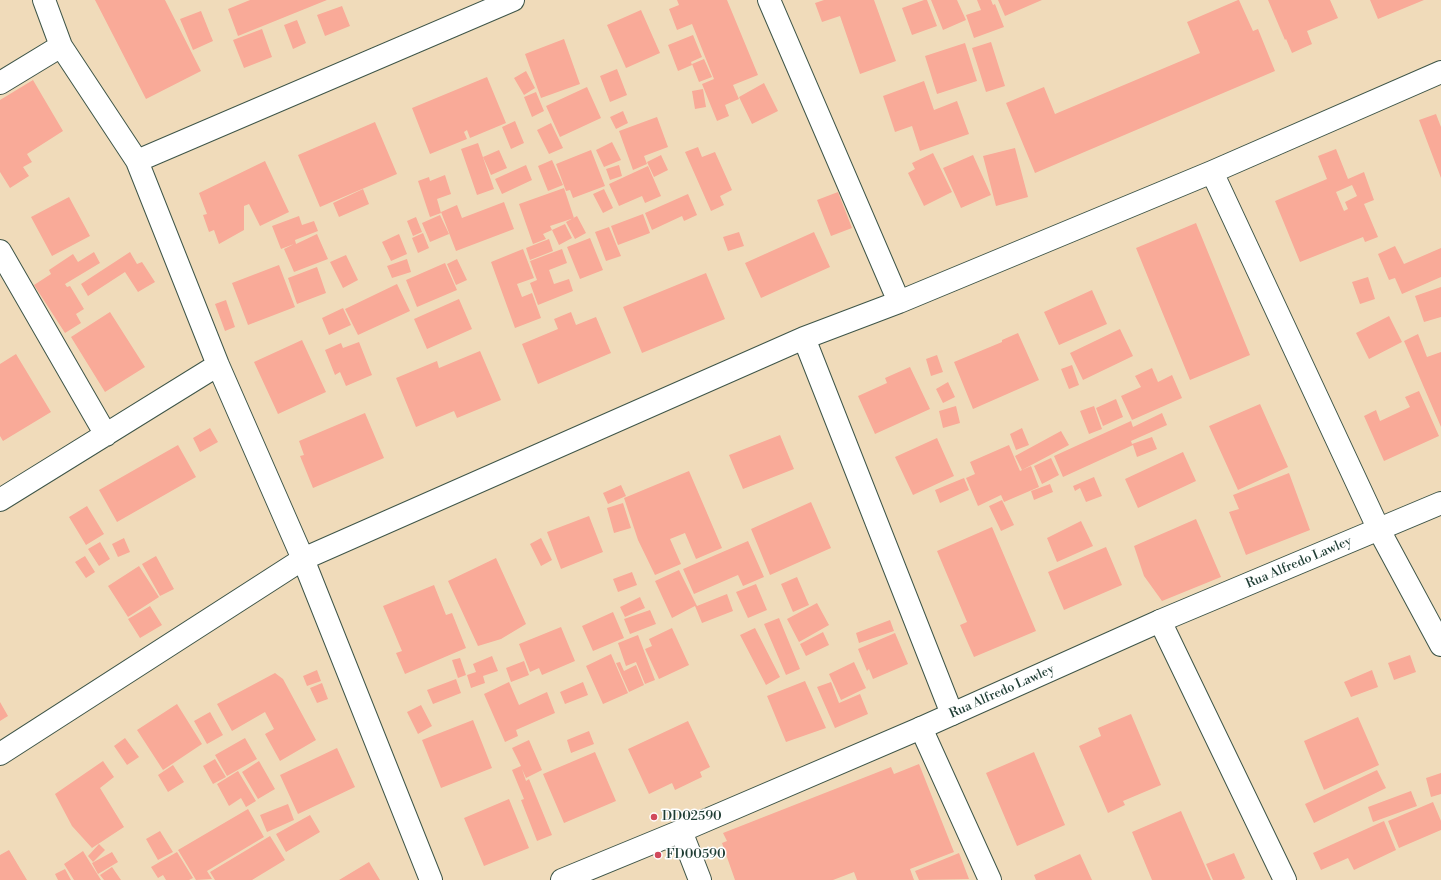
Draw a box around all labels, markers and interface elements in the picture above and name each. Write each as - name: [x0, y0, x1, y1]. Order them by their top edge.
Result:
- street label: Rua Alfredo Lawley: [1244, 534, 1354, 592]
- street label: Rua Alfredo Lawley: [947, 662, 1057, 722]
- place label: DD02590: [662, 809, 722, 825]
- marker: DD02590: [649, 812, 659, 822]
- place label: FD00590: [666, 847, 726, 863]
- marker: FD00590: [653, 850, 663, 860]

